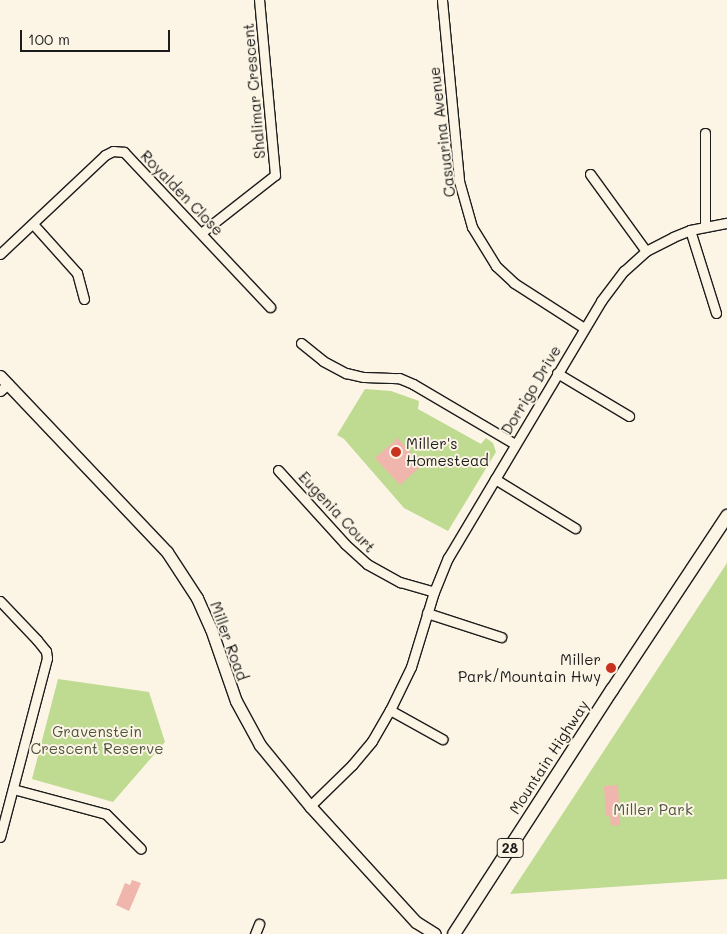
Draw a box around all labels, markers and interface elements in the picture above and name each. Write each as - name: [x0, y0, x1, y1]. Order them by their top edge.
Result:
- scale bar: [22, 20, 172, 52]
- street label: Shalimar Crescent: [239, 22, 269, 160]
- text: 100 m: [28, 29, 70, 49]
- street label: Casuarina Avenue: [425, 66, 459, 198]
- street label: Royalden Close: [137, 147, 227, 239]
- street label: Dorrigo Drive: [497, 342, 565, 438]
- place label: Miller's Homestead: [406, 434, 489, 469]
- marker: Miller's Homestead: [390, 446, 402, 458]
- street label: Eugenia Court: [295, 468, 379, 556]
- street label: Miller Road: [206, 599, 252, 683]
- place label: Miller Park/Mountain Hwy: [458, 650, 601, 685]
- marker: Miller Park/Mountain Hwy: [605, 662, 617, 674]
- street label: Mountain Highway: [505, 697, 593, 817]
- park label: Gravenstein Crescent Reserve: [31, 722, 163, 757]
- park label: Miller Park: [613, 801, 693, 819]
- road number: 28: [496, 836, 524, 860]

